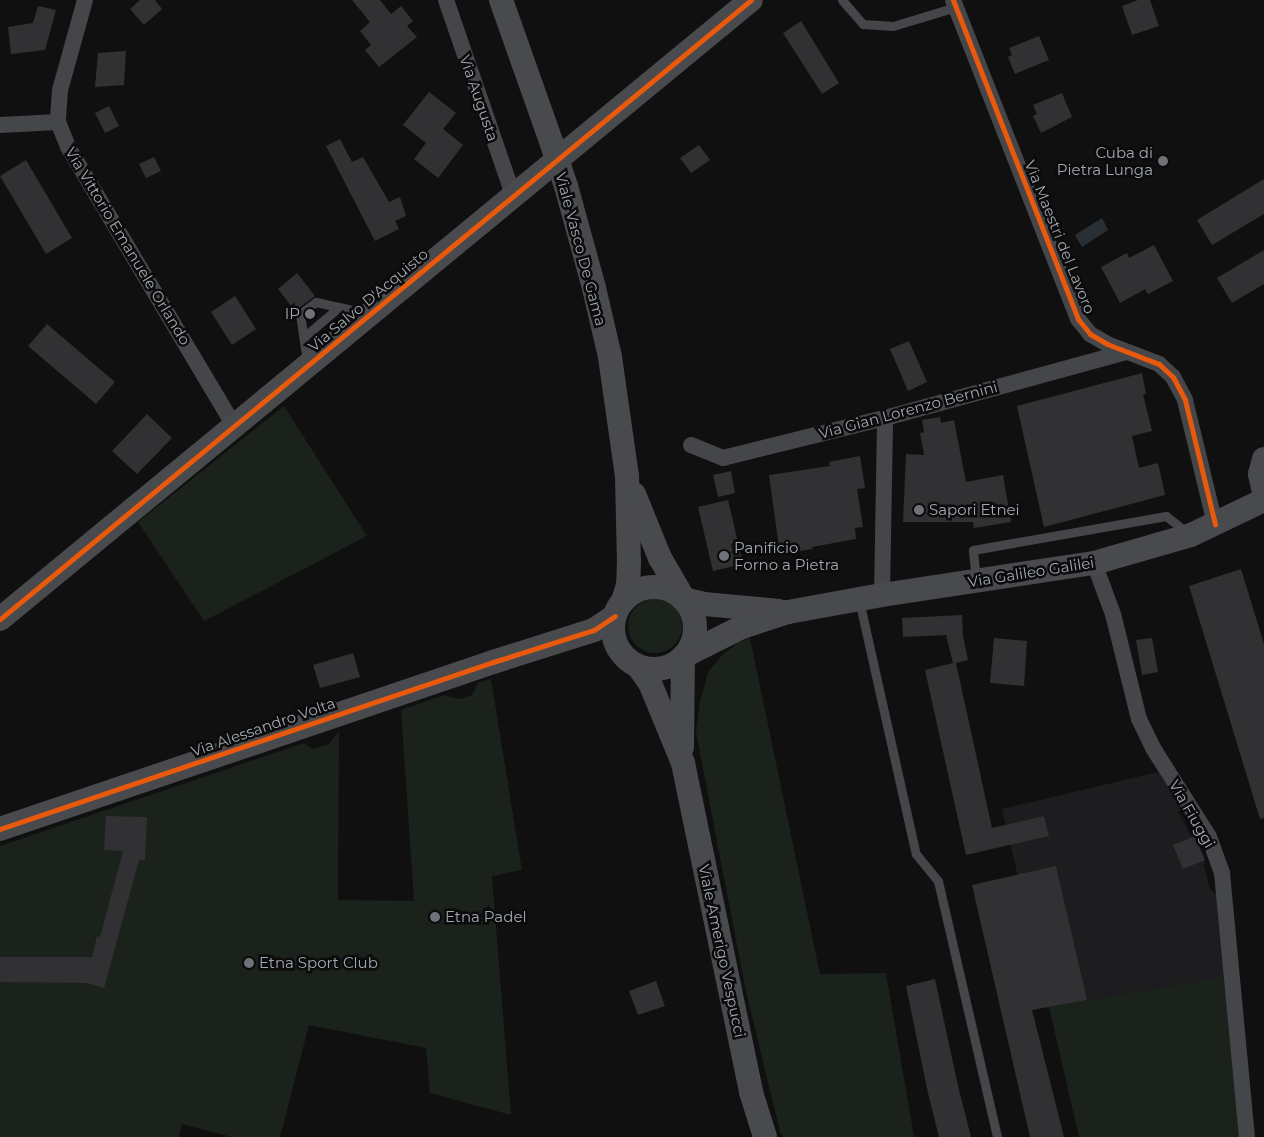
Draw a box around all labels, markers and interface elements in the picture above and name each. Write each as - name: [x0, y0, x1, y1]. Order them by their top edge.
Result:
- street label: Via Augusta: [456, 53, 502, 143]
- place label: Cuba di Pietra Lunga: [1057, 143, 1153, 178]
- street label: Via Vittorio Emanuele Orlando: [62, 144, 194, 348]
- marker: Cuba di Pietra Lunga: [1157, 155, 1169, 167]
- street label: Via Maestri del Lavoro: [1021, 158, 1099, 316]
- street label: Viale Vasco De Gama: [552, 170, 610, 328]
- street label: Via Salvo D'Acquisto: [304, 245, 432, 355]
- place label: IP: [285, 305, 300, 323]
- marker: IP: [304, 308, 316, 320]
- street label: Via Gian Lorenzo Bernini: [817, 377, 999, 443]
- place label: Sapori Etnei: [929, 501, 1020, 519]
- marker: Sapori Etnei: [913, 504, 925, 516]
- place label: Panificio Forno a Pietra: [734, 538, 839, 573]
- marker: Panificio Forno a Pietra: [718, 550, 730, 562]
- street label: Via Galileo Galilei: [967, 553, 1095, 591]
- street label: Via Alessandro Volta: [188, 694, 338, 760]
- street label: Via Fiuggi: [1165, 777, 1219, 851]
- street label: Viale Amerigo Vespucci: [695, 863, 749, 1039]
- place label: Etna Padel: [445, 908, 526, 926]
- marker: Etna Padel: [429, 911, 441, 923]
- place label: Etna Sport Club: [259, 954, 378, 972]
- marker: Etna Sport Club: [243, 957, 255, 969]

